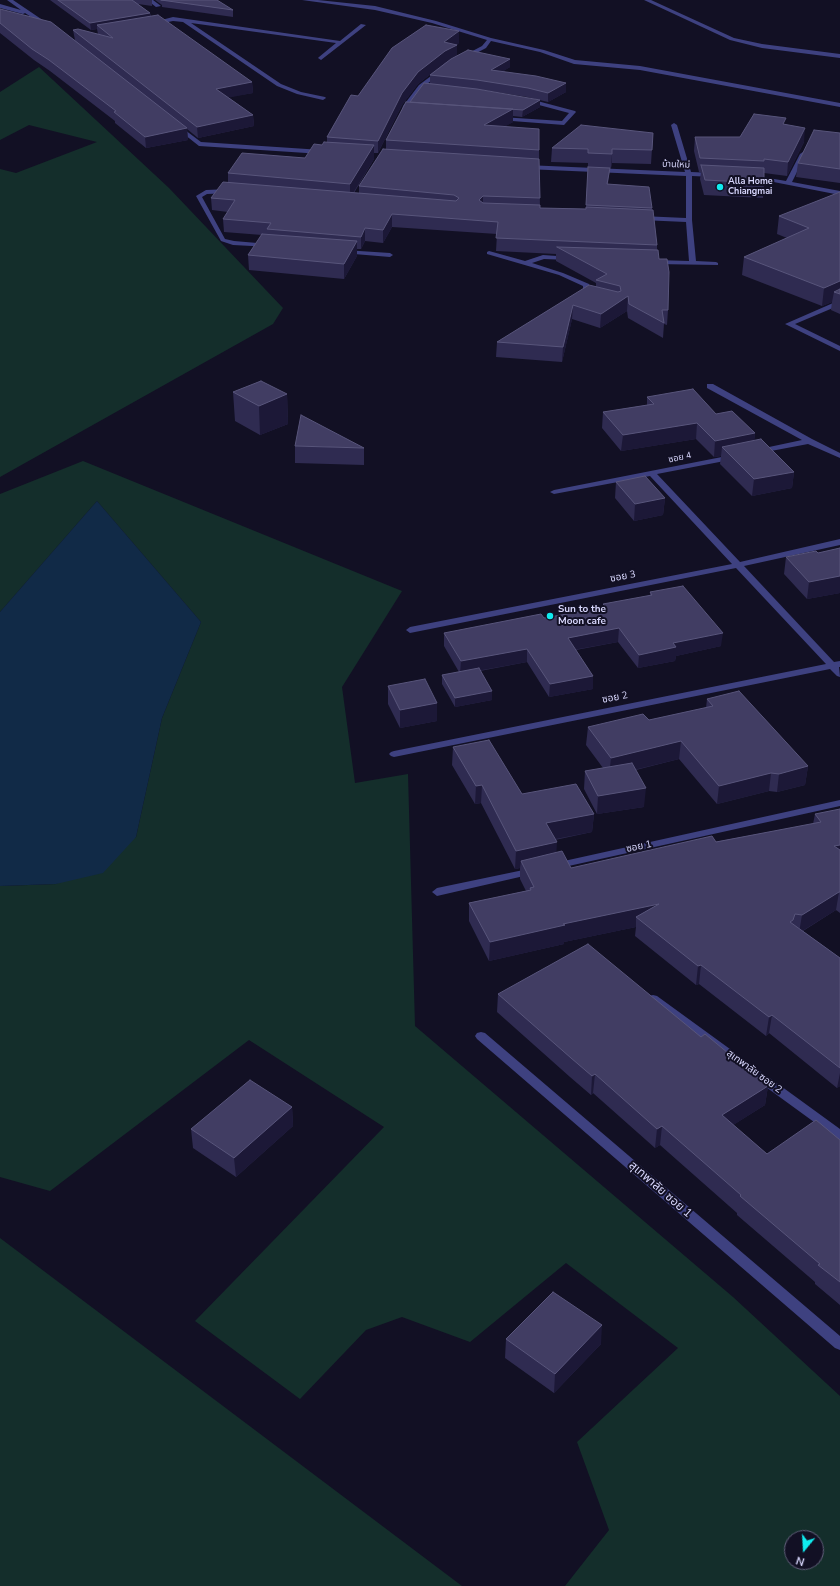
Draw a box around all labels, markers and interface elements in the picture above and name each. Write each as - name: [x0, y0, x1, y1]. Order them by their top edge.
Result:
- street label: บ้านใหม่: [662, 159, 690, 171]
- place label: Alla Home Chiangmai: [728, 177, 773, 198]
- marker: Alla Home Chiangmai: [715, 182, 725, 192]
- street label: ซอย 4: [668, 450, 692, 466]
- street label: ซอย 3: [609, 569, 637, 585]
- place label: Sun to the Moon cafe: [558, 604, 606, 628]
- marker: Sun to the Moon cafe: [545, 611, 555, 621]
- street label: ซอย 2: [601, 690, 629, 706]
- street label: ซอย 1: [625, 838, 653, 856]
- street label: สุเทพาลัย ซอย 2: [724, 1048, 784, 1096]
- street label: สุเทพาลัย ซอย 1: [625, 1159, 695, 1221]
- north arrow: [784, 1530, 824, 1570]
- text: N: [794, 1553, 807, 1569]

